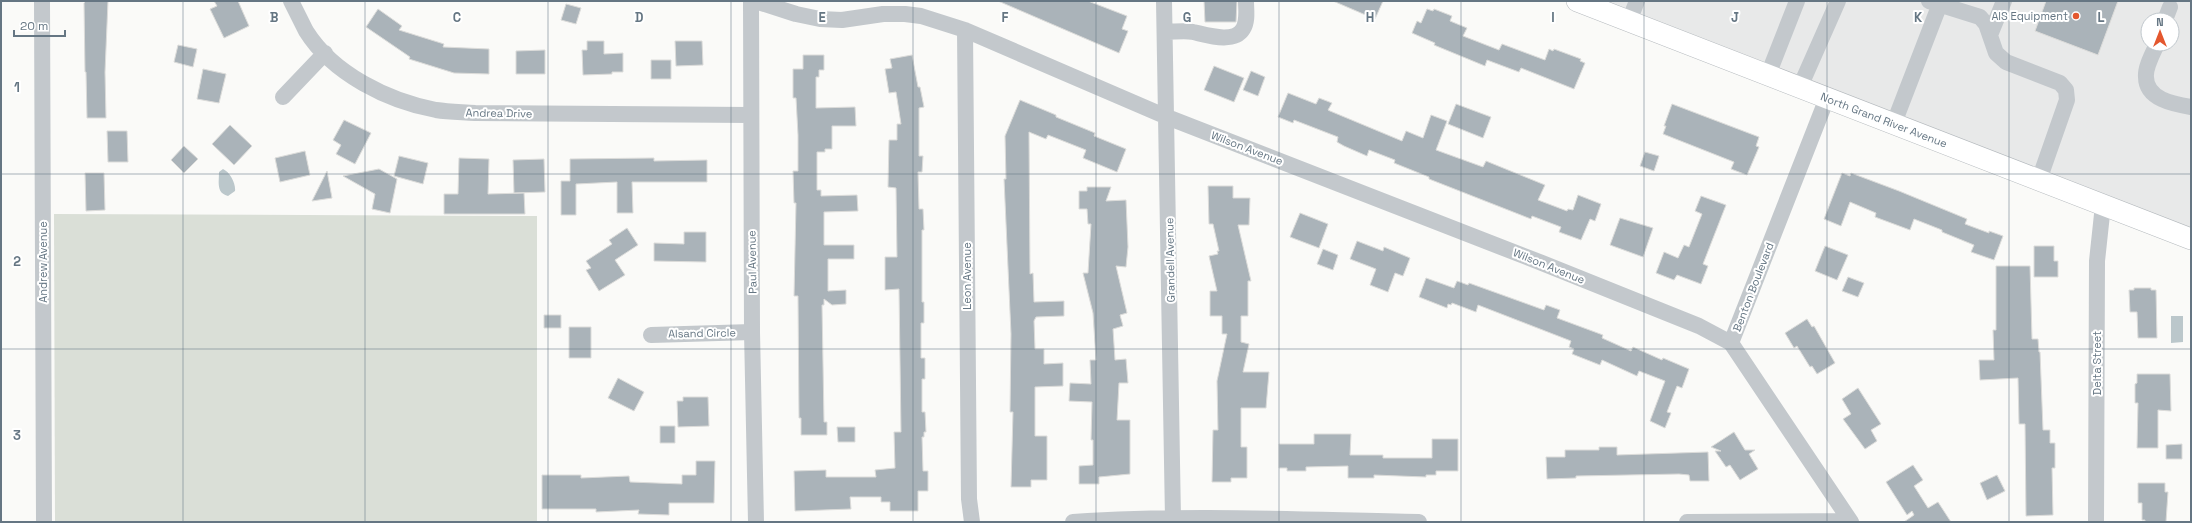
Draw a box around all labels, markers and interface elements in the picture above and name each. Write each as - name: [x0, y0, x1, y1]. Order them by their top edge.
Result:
- text: B: [270, 9, 279, 26]
- text: C: [453, 9, 461, 26]
- text: D: [635, 9, 644, 26]
- text: E: [818, 9, 826, 26]
- text: F: [1002, 9, 1009, 26]
- text: G: [1183, 9, 1191, 26]
- text: H: [1366, 9, 1374, 26]
- text: I: [1551, 9, 1555, 26]
- text: J: [1731, 9, 1739, 26]
- text: K: [1914, 9, 1923, 26]
- place label: AIS Equipment: [1991, 9, 2068, 23]
- text: L: [2097, 9, 2105, 26]
- marker: AIS Equipment: [2071, 11, 2081, 21]
- scale bar: [14, 12, 65, 38]
- north arrow: [2140, 12, 2180, 52]
- text: N: [2156, 15, 2164, 29]
- text: 20 m: [20, 18, 48, 34]
- text: 1: [14, 79, 20, 96]
- street label: North Grand River Avenue: [1819, 89, 1949, 151]
- street label: Andrea Drive: [466, 105, 532, 121]
- street label: Wilson Avenue: [1209, 128, 1285, 168]
- street label: Grandell Avenue: [1162, 217, 1178, 303]
- street label: Andrew Avenue: [36, 221, 50, 303]
- street label: Paul Avenue: [744, 230, 760, 294]
- street label: Benton Boulevard: [1730, 240, 1776, 334]
- street label: Leon Avenue: [960, 242, 974, 310]
- street label: Wilson Avenue: [1511, 245, 1587, 287]
- text: 2: [13, 253, 21, 270]
- street label: Alsand Circle: [668, 325, 736, 341]
- street label: Delta Street: [2090, 331, 2104, 395]
- text: 3: [13, 427, 21, 444]

